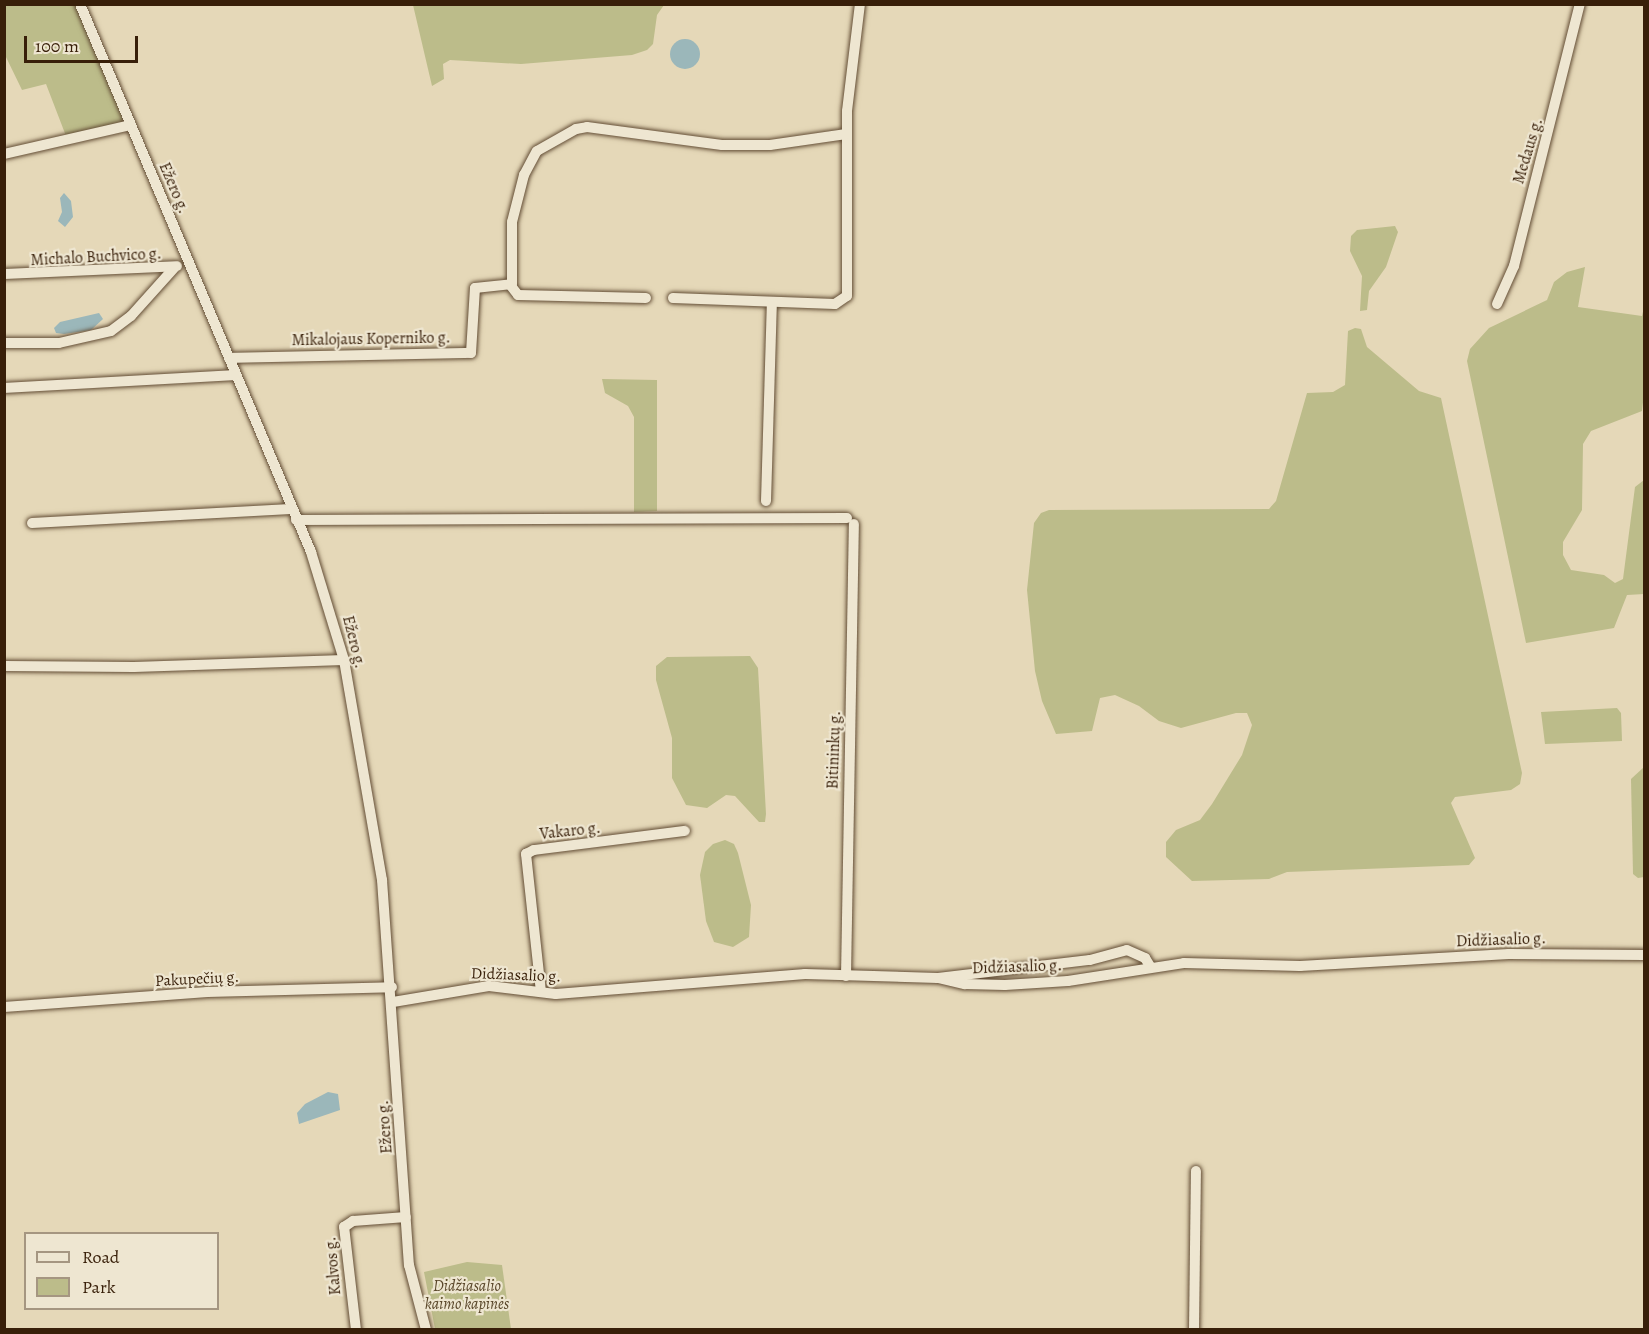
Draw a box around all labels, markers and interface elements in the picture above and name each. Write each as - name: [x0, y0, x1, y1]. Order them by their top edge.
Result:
- scale bar: [27, 24, 141, 62]
- text: 100 m: [35, 34, 79, 58]
- street label: Medaus g.: [1509, 116, 1547, 186]
- street label: Ežero g.: [155, 160, 193, 216]
- street label: Michalo Buchvico g.: [30, 244, 162, 270]
- street label: Mikalojaus Koperniko g.: [291, 328, 451, 350]
- street label: Ežero g.: [338, 614, 370, 670]
- street label: Bitininkų g.: [823, 710, 845, 790]
- street label: Vakaro g.: [539, 818, 601, 844]
- street label: Didžiasalio g.: [1456, 929, 1546, 951]
- street label: Didžiasalio g.: [972, 956, 1062, 978]
- street label: Didžiasalio g.: [471, 964, 561, 986]
- street label: Pakupečių g.: [154, 967, 240, 991]
- street label: Ežero g.: [374, 1100, 396, 1154]
- legend: [24, 1232, 219, 1310]
- street label: Kalvos g.: [321, 1236, 345, 1296]
- text: Road: [82, 1245, 119, 1269]
- text: Park: [82, 1275, 116, 1299]
- park label: Didžiasalio kaimo kapinės: [425, 1276, 509, 1314]

